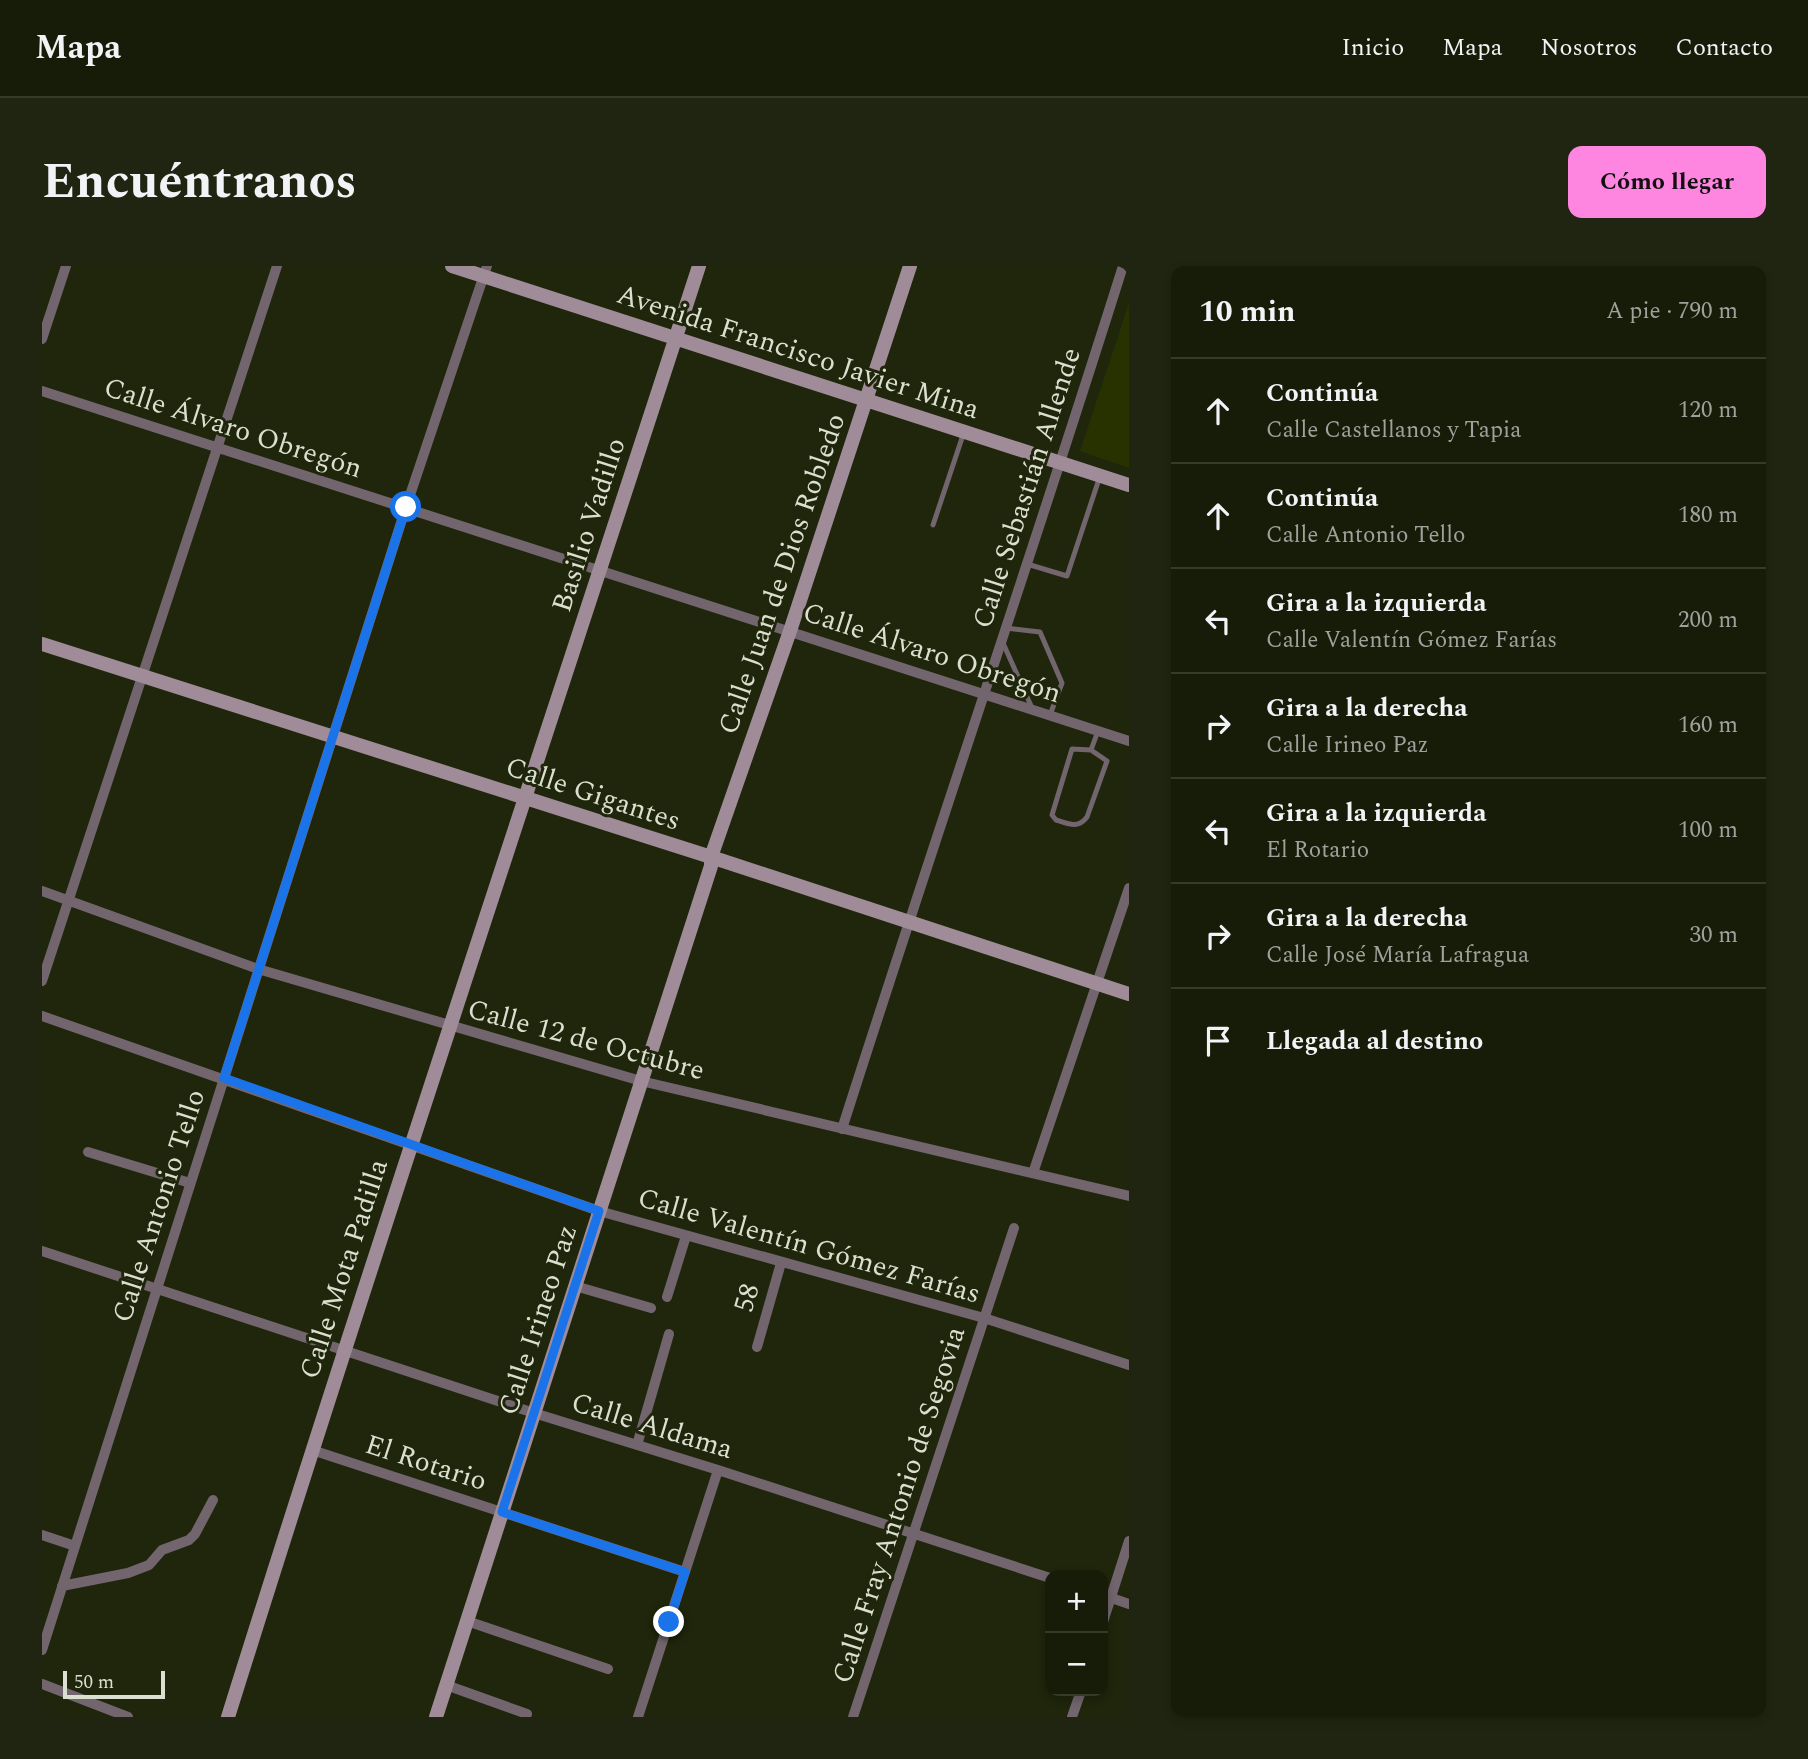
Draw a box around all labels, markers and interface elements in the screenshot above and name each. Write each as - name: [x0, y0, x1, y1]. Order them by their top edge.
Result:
- text: Mapa: [35, 23, 121, 73]
- text: Inicio: [1341, 30, 1404, 66]
- text: Mapa: [1442, 30, 1502, 66]
- text: Nosotros: [1540, 30, 1637, 66]
- text: Contacto: [1675, 30, 1773, 66]
- text: Encuéntranos: [42, 145, 357, 220]
- button: Cómo llegar: [1568, 146, 1766, 218]
- street label: Avenida Francisco Javier Mina: [611, 273, 985, 431]
- text: 10 min: [1199, 289, 1296, 335]
- text: A pie · 790 m: [1606, 294, 1738, 329]
- street label: Calle Sebastián Allende: [961, 342, 1093, 634]
- street label: Calle Álvaro Obregón: [98, 366, 368, 490]
- text: Continúa: [1266, 373, 1378, 413]
- icon: ahead: [1199, 392, 1237, 430]
- text: 120 m: [1678, 393, 1738, 428]
- street label: Calle Juan de Dios Robledo: [707, 408, 857, 740]
- text: Calle Castellanos y Tapia: [1266, 413, 1522, 448]
- street label: Basilio Vadillo: [541, 432, 637, 618]
- text: Continúa: [1266, 478, 1378, 518]
- route start: [390, 491, 421, 522]
- icon: ahead: [1199, 497, 1237, 535]
- text: 180 m: [1678, 498, 1738, 533]
- text: Calle Antonio Tello: [1266, 518, 1466, 553]
- text: Gira a la izquierda: [1266, 583, 1487, 623]
- street label: Calle Álvaro Obregón: [797, 591, 1067, 715]
- icon: left: [1199, 602, 1237, 640]
- text: 200 m: [1678, 603, 1738, 638]
- text: Calle Valentín Gómez Farías: [1266, 623, 1557, 658]
- text: Gira a la derecha: [1266, 688, 1468, 728]
- icon: right: [1199, 707, 1237, 745]
- text: 160 m: [1678, 708, 1738, 743]
- text: Calle Irineo Paz: [1266, 728, 1429, 763]
- street label: Calle Gigantes: [500, 745, 686, 843]
- text: Gira a la izquierda: [1266, 793, 1487, 833]
- icon: left: [1199, 812, 1237, 850]
- text: 100 m: [1678, 813, 1738, 848]
- text: El Rotario: [1266, 833, 1369, 868]
- text: Gira a la derecha: [1266, 898, 1468, 938]
- icon: right: [1199, 917, 1237, 955]
- text: 30 m: [1689, 918, 1738, 953]
- text: Calle José María Lafragua: [1266, 938, 1529, 973]
- street label: Calle 12 de Octubre: [463, 988, 709, 1092]
- text: Llegada al destino: [1266, 1021, 1483, 1061]
- icon: arrive: [1199, 1022, 1237, 1060]
- street label: Calle Antonio Tello: [101, 1084, 217, 1328]
- street label: Calle Mota Padilla: [288, 1153, 400, 1385]
- street label: Calle Valentín Gómez Farías: [633, 1176, 985, 1316]
- street label: Calle Irineo Paz: [487, 1219, 589, 1421]
- street label: 58: [722, 1279, 772, 1317]
- street label: Calle Fray Antonio de Segovia: [821, 1321, 977, 1689]
- street label: Calle Aldama: [566, 1381, 738, 1471]
- street label: El Rotario: [360, 1423, 492, 1503]
- map controls: [1045, 1570, 1108, 1696]
- button: +: [1045, 1570, 1108, 1633]
- route end: [653, 1606, 684, 1637]
- button: −: [1045, 1633, 1108, 1696]
- scale bar: [63, 1668, 164, 1700]
- text: 50 m: [74, 1668, 114, 1697]

